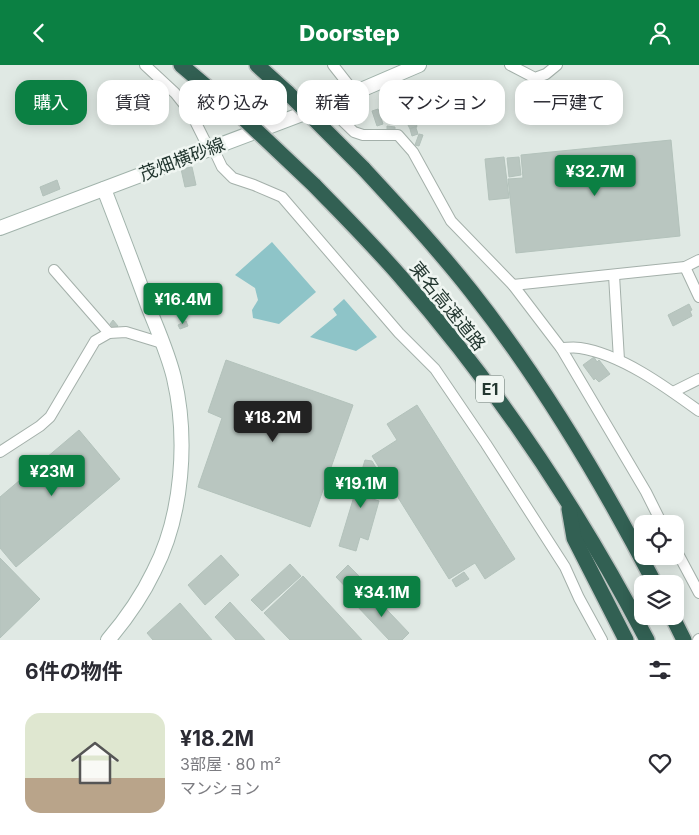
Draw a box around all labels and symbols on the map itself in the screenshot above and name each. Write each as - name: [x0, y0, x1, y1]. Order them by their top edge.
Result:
- street label: 茂畑横砂線: [136, 133, 228, 185]
- pin: ¥32.7M: [554, 155, 636, 197]
- street label: 東名高速道路: [406, 257, 490, 355]
- pin: ¥16.4M: [142, 283, 224, 325]
- road number: E1: [476, 375, 504, 403]
- pin: ¥18.2M: [232, 401, 314, 443]
- pin: ¥23M: [22, 455, 82, 497]
- pin: ¥19.1M: [320, 467, 402, 509]
- pin: ¥34.1M: [341, 575, 423, 618]

